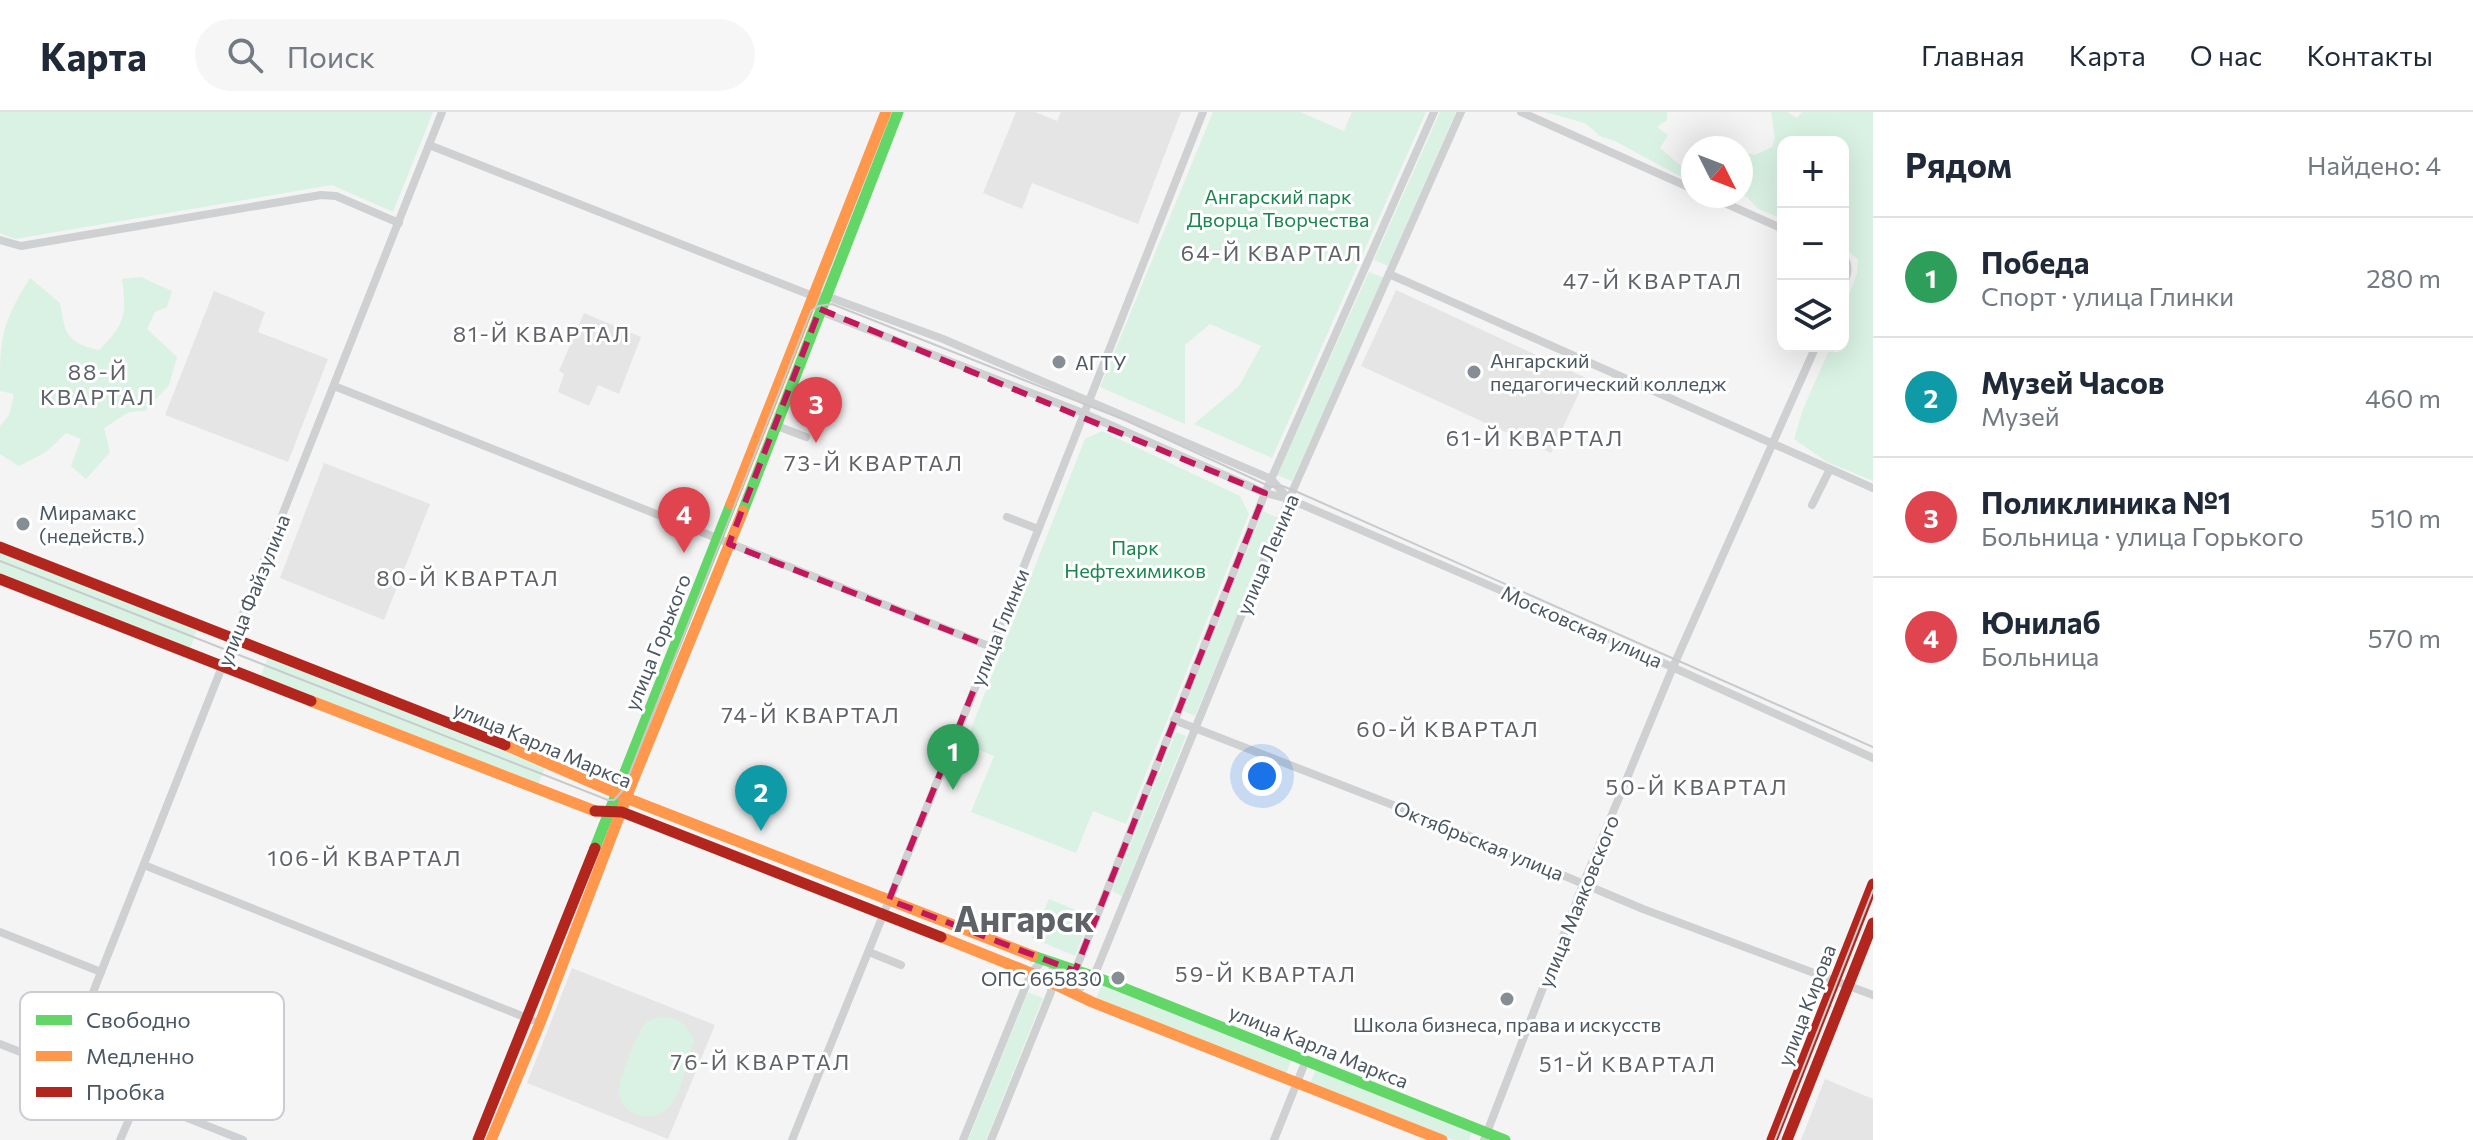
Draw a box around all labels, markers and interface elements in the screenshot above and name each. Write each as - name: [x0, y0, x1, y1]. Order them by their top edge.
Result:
- search box: [195, 19, 755, 91]
- text: Карта: [40, 32, 147, 79]
- icon: search: [223, 33, 267, 77]
- text: Поиск: [287, 37, 375, 74]
- text: Главная: [1921, 38, 2025, 72]
- text: Карта: [2069, 38, 2146, 72]
- text: О нас: [2190, 38, 2262, 72]
- text: Контакты: [2306, 38, 2433, 72]
- north arrow: [1681, 136, 1753, 208]
- map controls: [1777, 136, 1849, 352]
- button: +: [1777, 136, 1849, 208]
- text: Рядом: [1905, 143, 2012, 185]
- text: Найдено: 4: [2307, 149, 2441, 180]
- park label: Ангарский парк Дворца Творчества: [1187, 184, 1369, 231]
- button: −: [1777, 208, 1849, 280]
- district label: 64-Й КВАРТАЛ: [1181, 239, 1363, 266]
- text: Победа: [1981, 243, 2089, 280]
- text: 1: [1925, 262, 1937, 293]
- text: 280 m: [2366, 262, 2441, 293]
- district label: 47-Й КВАРТАЛ: [1563, 267, 1743, 294]
- button: layers: [1777, 280, 1849, 352]
- text: Спорт · улица Глинки: [1981, 280, 2234, 311]
- district label: 81-Й КВАРТАЛ: [453, 320, 631, 347]
- place label: Ангарский педагогический колледж: [1490, 348, 1727, 395]
- place label: АГТУ: [1075, 350, 1126, 374]
- marker: АГТУ: [1050, 353, 1068, 371]
- district label: 88-Й КВАРТАЛ: [40, 358, 156, 410]
- marker: Ангарский педагогический колледж: [1465, 363, 1483, 381]
- text: Музей Часов: [1981, 363, 2164, 400]
- pin: 3: [790, 377, 842, 443]
- text: 2: [1924, 382, 1938, 413]
- text: 460 m: [2365, 382, 2441, 413]
- text: Музей: [1981, 400, 2060, 431]
- district label: 61-Й КВАРТАЛ: [1446, 424, 1624, 451]
- district label: 73-Й КВАРТАЛ: [784, 449, 964, 476]
- text: Поликлиника №1: [1981, 483, 2231, 520]
- pin: 4: [658, 487, 710, 553]
- street label: улица Ленина: [1231, 490, 1303, 618]
- place label: Мирамакс (недейств.): [39, 500, 145, 547]
- text: 3: [1923, 502, 1939, 533]
- text: 510 m: [2370, 502, 2441, 533]
- street label: улица Файзулина: [212, 511, 294, 669]
- marker: Мирамакс (недейств.): [14, 515, 32, 533]
- text: Больница · улица Горького: [1981, 520, 2304, 551]
- park label: Парк Нефтехимиков: [1064, 535, 1206, 582]
- district label: 80-Й КВАРТАЛ: [376, 564, 560, 591]
- street label: улица Глинки: [965, 565, 1033, 689]
- street label: улица Горького: [619, 570, 695, 714]
- street label: Московская улица: [1498, 580, 1666, 672]
- text: Юнилаб: [1981, 603, 2101, 640]
- text: 4: [1923, 622, 1939, 653]
- text: 570 m: [2368, 622, 2441, 653]
- text: Больница: [1981, 640, 2099, 671]
- street label: улица Карла Маркса: [450, 696, 636, 792]
- district label: 74-Й КВАРТАЛ: [721, 701, 901, 728]
- district label: 60-Й КВАРТАЛ: [1356, 715, 1540, 742]
- pin: 1: [927, 724, 979, 790]
- your location: [1242, 756, 1282, 796]
- pin: 2: [735, 765, 787, 831]
- district label: 50-Й КВАРТАЛ: [1606, 773, 1788, 800]
- street label: Октябрьская улица: [1391, 795, 1567, 885]
- street label: улица Маяковского: [1532, 811, 1624, 991]
- district label: 106-Й КВАРТАЛ: [268, 844, 463, 871]
- district label: Ангарск: [954, 895, 1095, 939]
- street label: улица Кирова: [1772, 941, 1840, 1069]
- district label: 59-Й КВАРТАЛ: [1175, 960, 1357, 987]
- place label: ОПС 665830: [981, 966, 1102, 990]
- marker: ОПС 665830: [1109, 969, 1127, 987]
- marker: Школа бизнеса, права и искусств: [1498, 990, 1516, 1008]
- legend: [20, 992, 284, 1120]
- street label: улица Карла Маркса: [1226, 999, 1412, 1093]
- text: Свободно: [86, 1006, 191, 1033]
- place label: Школа бизнеса, права и искусств: [1353, 1012, 1661, 1036]
- text: Медленно: [86, 1042, 194, 1069]
- district label: 76-Й КВАРТАЛ: [671, 1048, 851, 1075]
- district label: 51-Й КВАРТАЛ: [1539, 1050, 1717, 1077]
- text: Пробка: [86, 1078, 165, 1105]

